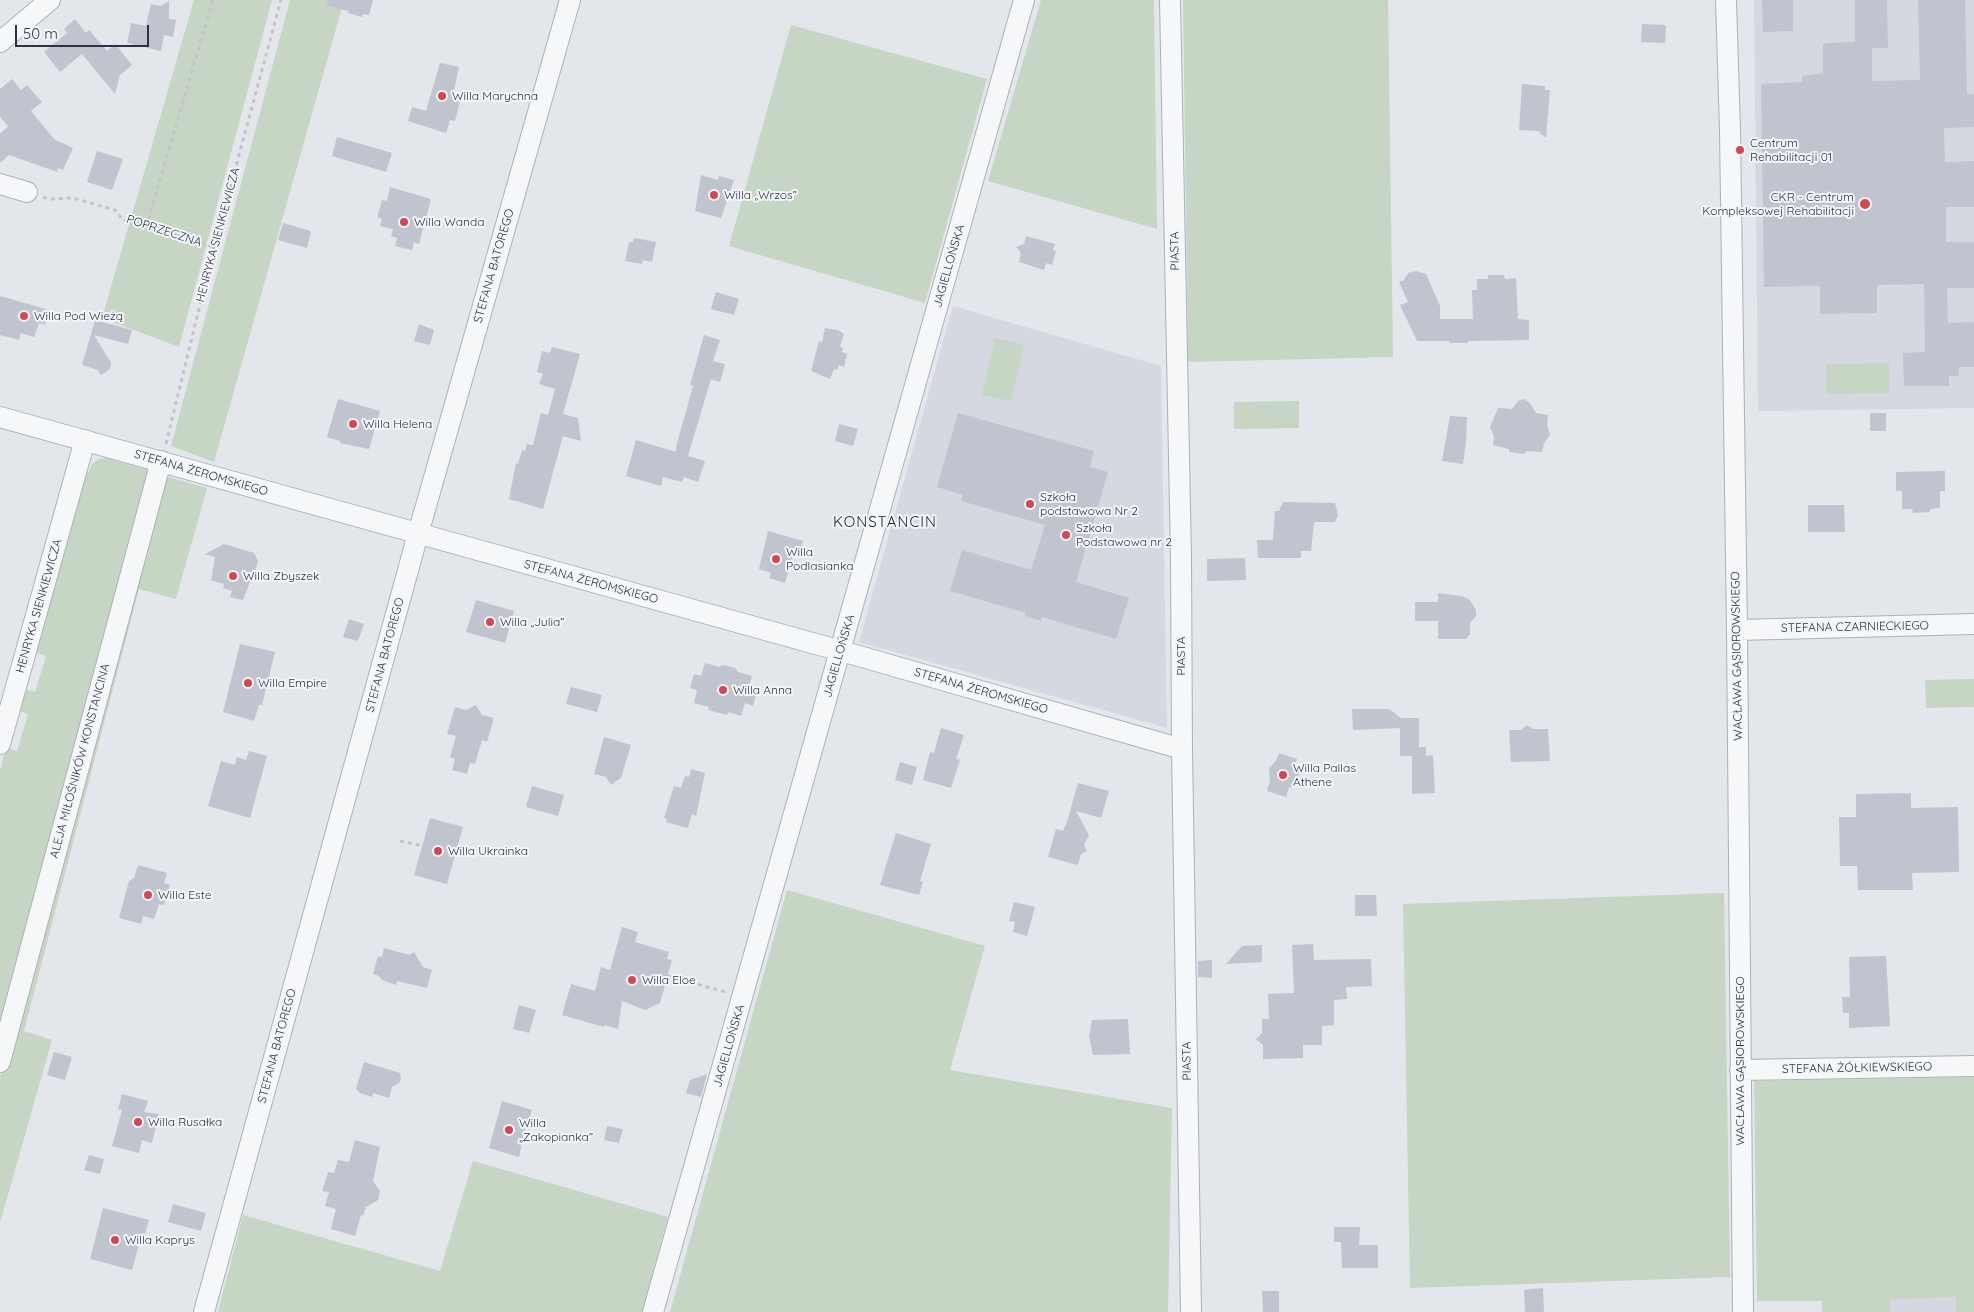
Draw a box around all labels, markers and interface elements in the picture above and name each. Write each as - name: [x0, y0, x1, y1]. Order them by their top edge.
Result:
- scale bar: [18, 15, 151, 47]
- text: 50 m: [23, 24, 58, 43]
- place label: Willa Marychna: [452, 89, 538, 103]
- marker: Willa Marychna: [436, 90, 448, 102]
- place label: Centrum Rehabilitacji 01: [1750, 136, 1832, 164]
- marker: Centrum Rehabilitacji 01: [1734, 144, 1746, 156]
- street label: HENRYKA SIENKIEWICZA: [193, 166, 243, 304]
- place label: Willa „Wrzos”: [724, 188, 797, 202]
- marker: Willa „Wrzos”: [708, 189, 720, 201]
- place label: CKR - Centrum Kompleksowej Rehabilitacji: [1702, 190, 1854, 218]
- marker: CKR - Centrum Kompleksowej Rehabilitacji: [1858, 197, 1872, 211]
- street label: STEFANA BATOREGO: [471, 207, 517, 325]
- street label: POPRZECZNA: [125, 212, 203, 250]
- place label: Willa Wanda: [414, 215, 484, 229]
- marker: Willa Wanda: [398, 216, 410, 228]
- street label: JAGIELLOŃSKA: [930, 223, 968, 309]
- street label: PIASTA: [1167, 231, 1183, 271]
- place label: Willa Pod Wieżą: [34, 309, 123, 323]
- marker: Willa Pod Wieżą: [18, 310, 30, 322]
- place label: Willa Helena: [363, 417, 432, 431]
- marker: Willa Helena: [347, 418, 359, 430]
- street label: STEFANA ŻEROMSKIEGO: [132, 447, 270, 499]
- place label: Szkoła podstawowa Nr 2: [1040, 490, 1138, 518]
- marker: Szkoła podstawowa Nr 2: [1024, 498, 1036, 510]
- district label: KONSTANCIN: [832, 513, 938, 531]
- place label: Szkoła Podstawowa nr 2: [1076, 521, 1172, 549]
- marker: Szkoła Podstawowa nr 2: [1060, 529, 1072, 541]
- street label: HENRYKA SIENKIEWICZA: [13, 537, 65, 675]
- place label: Willa Podlasianka: [786, 545, 854, 573]
- marker: Willa Podlasianka: [770, 553, 782, 565]
- street label: STEFANA ŻEROMSKIEGO: [522, 557, 660, 607]
- place label: Willa Zbyszek: [243, 569, 319, 583]
- marker: Willa Zbyszek: [227, 570, 239, 582]
- street label: WACŁAWA GĄSIOROWSKIEGO: [1728, 571, 1746, 741]
- street label: STEFANA BATOREGO: [363, 596, 407, 714]
- street label: JAGIELLOŃSKA: [820, 613, 858, 699]
- place label: Willa „Julia”: [500, 615, 564, 629]
- marker: Willa „Julia”: [484, 616, 496, 628]
- street label: STEFANA CZARNIECKIEGO: [1781, 619, 1929, 635]
- street label: PIASTA: [1174, 636, 1188, 676]
- street label: ALEJA MIŁOŚNIKÓW KONSTANCINA: [47, 662, 113, 860]
- street label: STEFANA ŻEROMSKIEGO: [912, 665, 1050, 717]
- place label: Willa Empire: [258, 676, 327, 690]
- marker: Willa Empire: [242, 677, 254, 689]
- place label: Willa Anna: [733, 683, 792, 697]
- marker: Willa Anna: [717, 684, 729, 696]
- place label: Willa Pallas Athene: [1293, 761, 1356, 789]
- marker: Willa Pallas Athene: [1277, 769, 1289, 781]
- place label: Willa Ukrainka: [448, 844, 528, 858]
- marker: Willa Ukrainka: [432, 845, 444, 857]
- place label: Willa Este: [158, 888, 211, 902]
- marker: Willa Este: [142, 889, 154, 901]
- place label: Willa Eloe: [642, 973, 696, 987]
- marker: Willa Eloe: [626, 974, 638, 986]
- street label: WACŁAWA GĄSIOROWSKIEGO: [1733, 976, 1747, 1146]
- street label: STEFANA BATOREGO: [255, 987, 299, 1105]
- street label: JAGIELLOŃSKA: [710, 1003, 748, 1089]
- street label: PIASTA: [1179, 1041, 1195, 1081]
- street label: STEFANA ŻÓŁKIEWSKIEGO: [1782, 1059, 1932, 1077]
- place label: Willa Rusałka: [148, 1115, 222, 1129]
- marker: Willa Rusałka: [132, 1116, 144, 1128]
- place label: Willa „Zakopianka”: [519, 1116, 593, 1144]
- marker: Willa „Zakopianka”: [503, 1124, 515, 1136]
- place label: Willa Kaprys: [125, 1233, 195, 1247]
- marker: Willa Kaprys: [109, 1234, 121, 1246]

